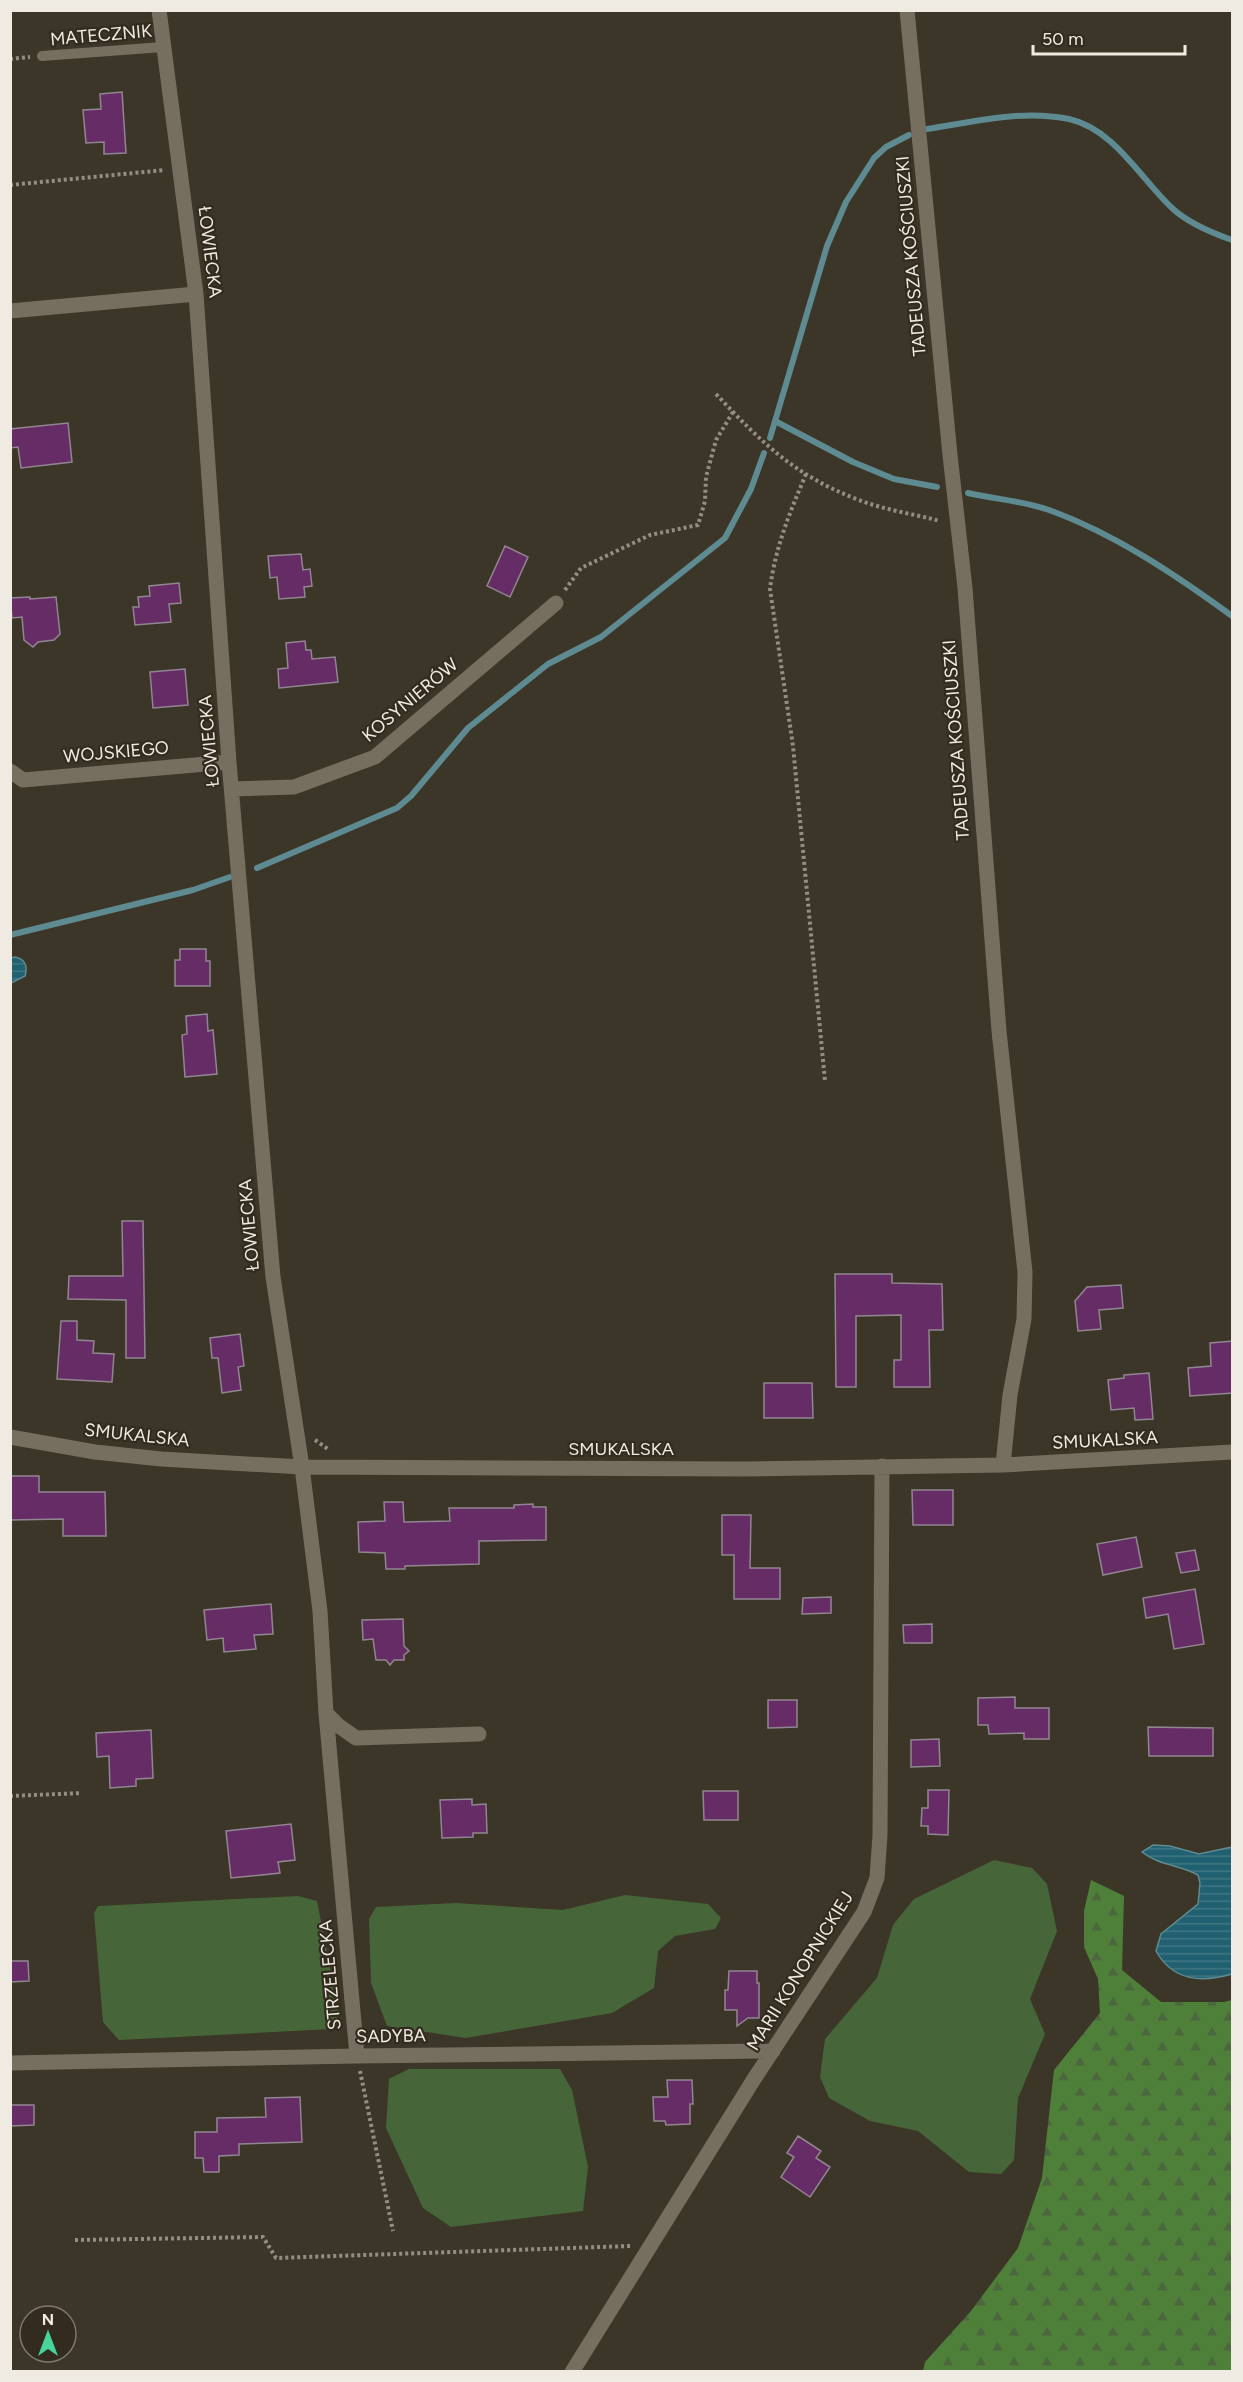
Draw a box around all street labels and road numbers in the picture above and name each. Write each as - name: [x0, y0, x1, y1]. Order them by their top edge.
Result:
- street label: MATECZNIK: [49, 20, 153, 50]
- street label: TADEUSZA KOŚCIUSZKI: [891, 155, 931, 357]
- street label: ŁOWIECKA: [193, 205, 227, 299]
- street label: TADEUSZA KOŚCIUSZKI: [938, 639, 974, 841]
- street label: KOSYNIERÓW: [357, 653, 463, 747]
- street label: ŁOWIECKA: [194, 694, 224, 788]
- street label: WOJSKIEGO: [62, 736, 170, 768]
- street label: ŁOWIECKA: [234, 1178, 264, 1272]
- street label: SMUKALSKA: [83, 1419, 191, 1451]
- street label: SMUKALSKA: [1052, 1426, 1158, 1454]
- street label: SMUKALSKA: [568, 1438, 674, 1460]
- street label: MARII KONOPNICKIEJ: [742, 1887, 858, 2055]
- street label: STRZELECKA: [314, 1919, 346, 2031]
- street label: SADYBA: [356, 2024, 426, 2048]

